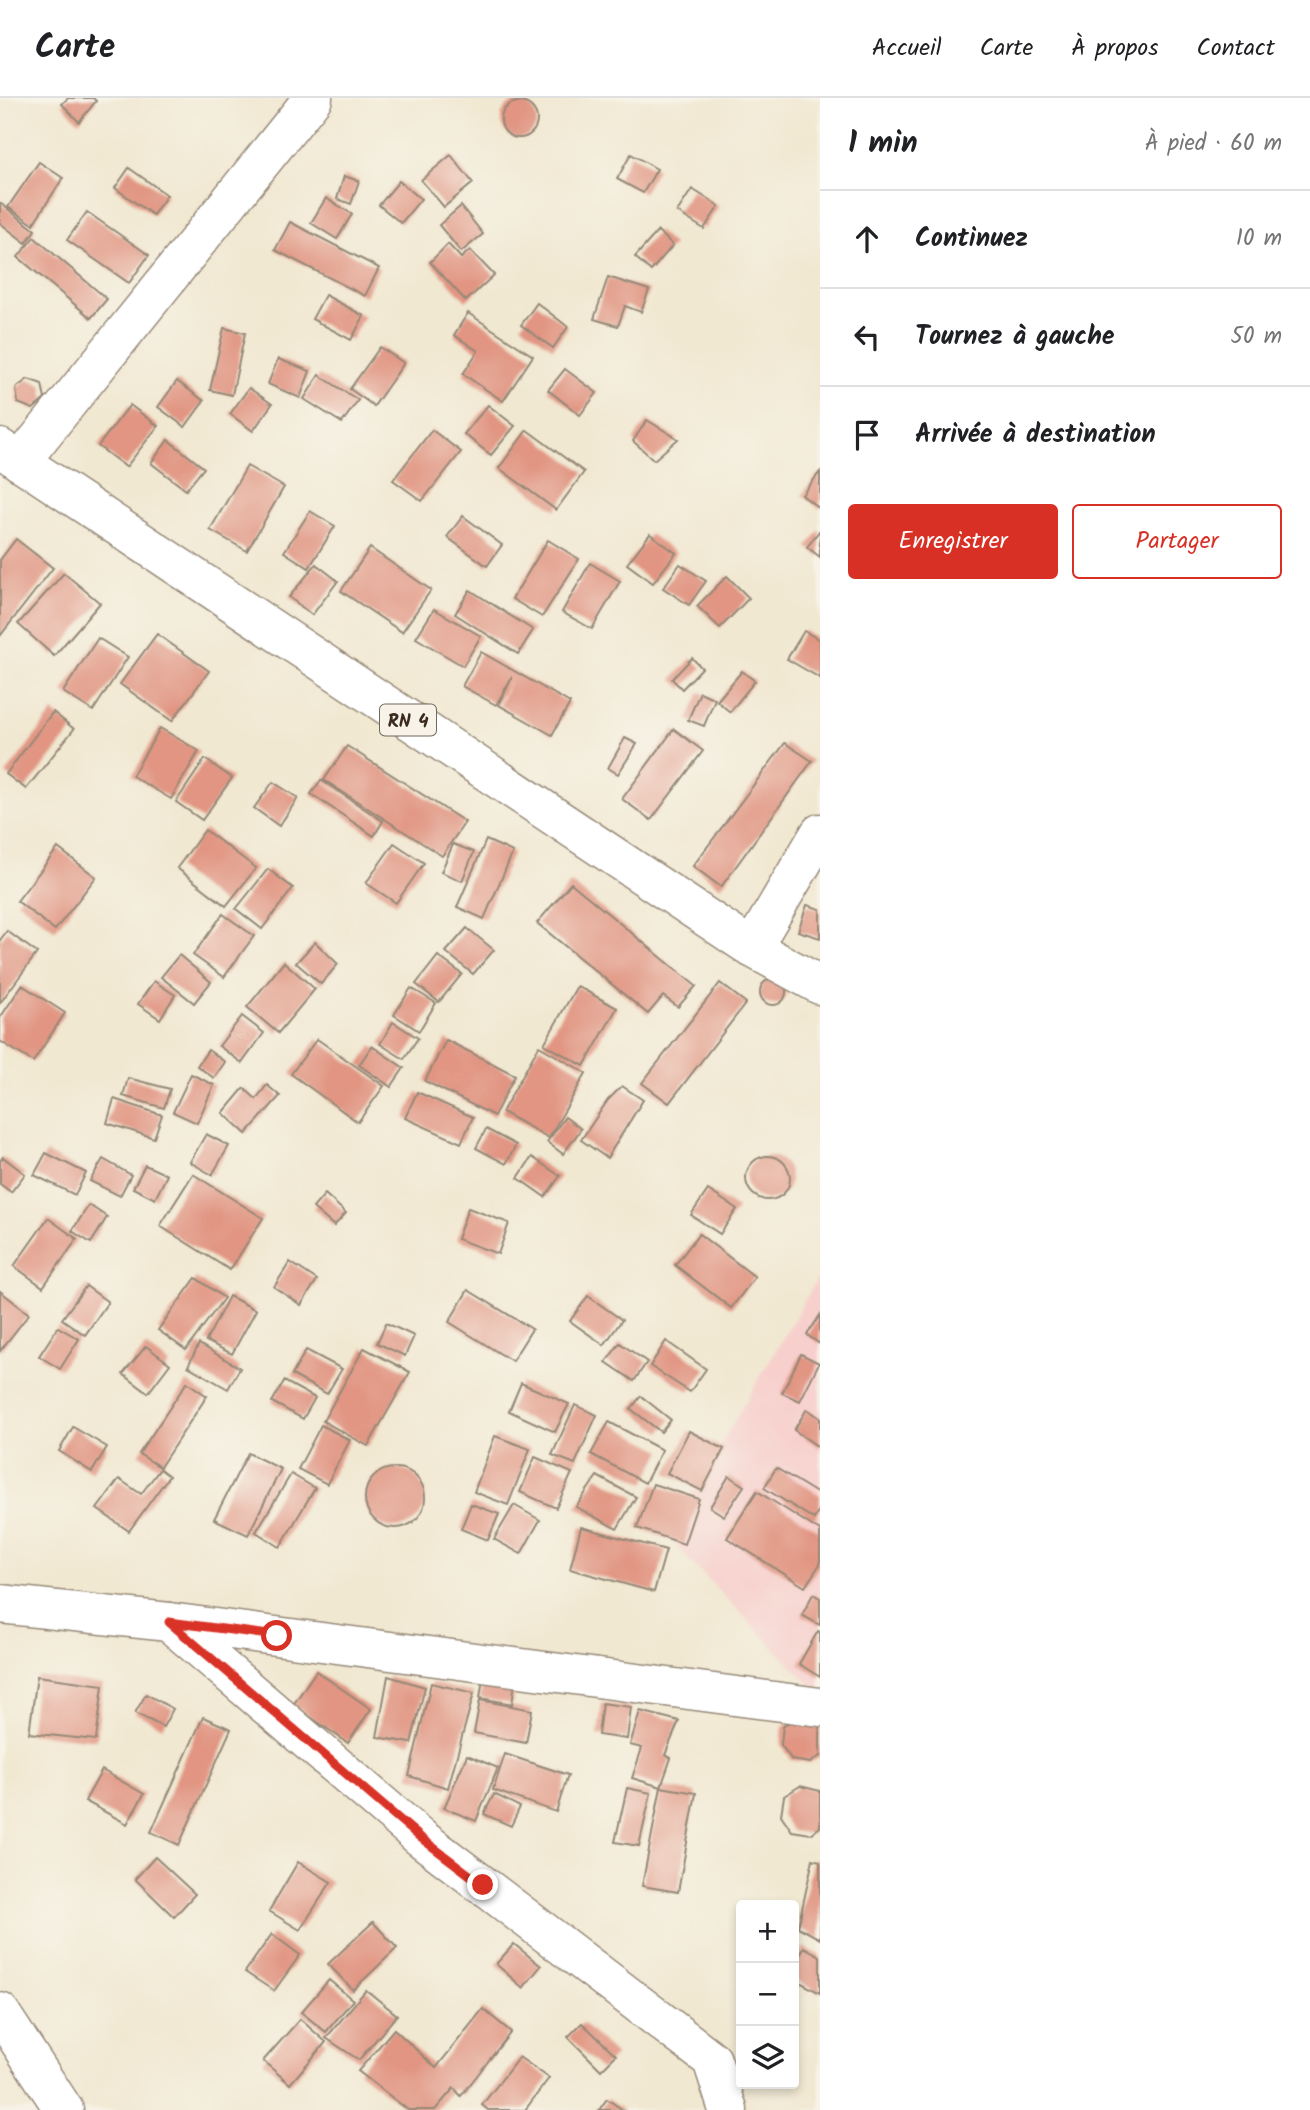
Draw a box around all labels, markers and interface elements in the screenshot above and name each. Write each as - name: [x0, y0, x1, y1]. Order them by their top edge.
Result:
- text: Carte: [35, 22, 115, 75]
- text: Accueil: [872, 29, 942, 68]
- text: Carte: [980, 29, 1033, 68]
- text: À propos: [1071, 29, 1158, 68]
- text: Contact: [1196, 29, 1275, 68]
- text: 1 min: [848, 120, 918, 168]
- text: À pied · 60 m: [1145, 126, 1282, 162]
- text: Continuez: [915, 218, 1028, 260]
- icon: ahead: [848, 220, 886, 258]
- text: 10 m: [1236, 221, 1282, 257]
- text: Tournez à gauche: [915, 316, 1115, 358]
- icon: left: [848, 318, 886, 356]
- text: 50 m: [1231, 319, 1282, 355]
- text: Arrivée à destination: [915, 414, 1156, 456]
- icon: arrive: [848, 416, 886, 454]
- button: Enregistrer: [848, 504, 1058, 579]
- button: Partager: [1072, 504, 1282, 579]
- road number: RN 4: [380, 705, 436, 736]
- route start: [261, 1620, 292, 1651]
- route end: [467, 1869, 498, 1900]
- map controls: [736, 1900, 799, 2089]
- button: +: [736, 1900, 799, 1963]
- button: −: [736, 1963, 799, 2026]
- button: layers: [736, 2026, 799, 2089]

